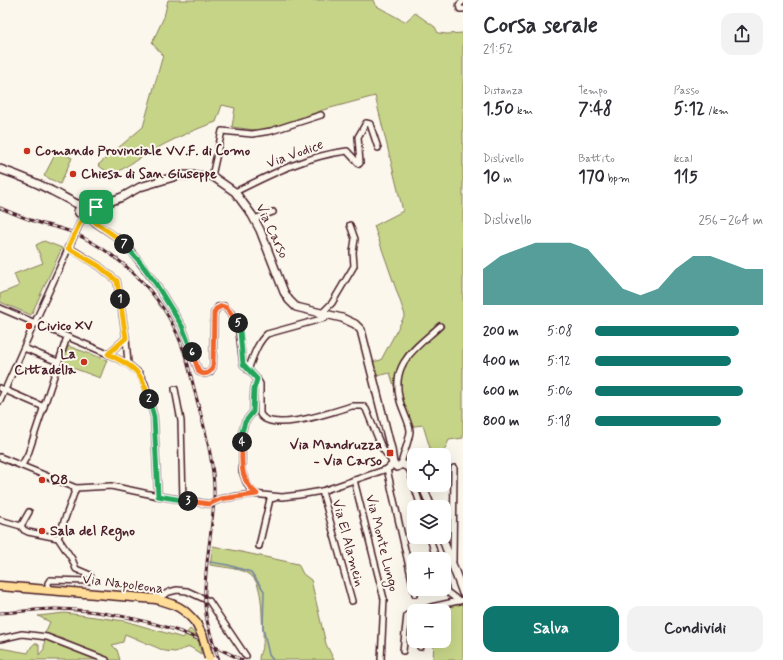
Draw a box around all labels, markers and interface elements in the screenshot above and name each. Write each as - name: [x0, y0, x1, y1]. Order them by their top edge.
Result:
- text: Corsa serale: [483, 12, 598, 40]
- button: share: [721, 13, 763, 55]
- text: 21:52: [483, 41, 513, 58]
- text: Distanza: [483, 84, 523, 98]
- text: Tempo: [578, 84, 607, 98]
- text: Passo: [674, 84, 699, 98]
- text: 1.50: [483, 98, 514, 120]
- text: 7:48: [578, 98, 612, 120]
- text: 5:12: [674, 98, 705, 120]
- text: km: [514, 104, 533, 118]
- text: /km: [705, 104, 729, 118]
- street label: Via Vodice: [264, 135, 326, 173]
- place label: Comando Provinciale VV.F. di Como: [35, 142, 251, 160]
- marker: Comando Provinciale VV.F. di Como: [22, 146, 32, 156]
- text: Dislivello: [483, 152, 524, 166]
- text: Battito: [578, 152, 615, 166]
- text: kcal: [674, 152, 692, 166]
- place label: Chiesa di San Giuseppe: [81, 165, 217, 183]
- text: 10: [483, 166, 500, 188]
- text: 170: [578, 166, 605, 188]
- text: 115: [674, 166, 698, 188]
- marker: Chiesa di San Giuseppe: [68, 169, 78, 179]
- text: m: [500, 172, 512, 186]
- text: bpm: [605, 172, 630, 186]
- pin: [79, 190, 113, 224]
- icon: arrive: [85, 196, 107, 218]
- street label: Via Carso: [251, 201, 293, 261]
- text: Dislivello: [483, 212, 532, 229]
- text: 256–264 m: [698, 212, 763, 229]
- pin: 7: [114, 234, 134, 254]
- text: 7: [121, 237, 127, 251]
- pin: 1: [110, 289, 130, 309]
- text: 1: [118, 292, 122, 306]
- pin: 5: [228, 313, 248, 333]
- text: 5: [235, 316, 241, 330]
- place label: Civico XV: [37, 317, 93, 335]
- marker: Civico XV: [24, 321, 34, 331]
- text: 200 m: [483, 323, 518, 340]
- text: 5:08: [547, 323, 573, 340]
- pin: 6: [182, 342, 202, 362]
- place label: La Cittadella: [14, 345, 77, 379]
- text: 6: [189, 345, 195, 359]
- text: 400 m: [483, 353, 520, 370]
- text: 5:12: [547, 353, 571, 370]
- marker: La Cittadella: [79, 357, 89, 367]
- text: 600 m: [483, 383, 519, 400]
- text: 5:06: [547, 383, 573, 400]
- pin: 2: [139, 389, 159, 409]
- text: 2: [146, 392, 152, 406]
- text: 800 m: [483, 413, 519, 430]
- text: 5:18: [547, 413, 571, 430]
- pin: 4: [232, 432, 252, 452]
- text: 4: [239, 435, 245, 449]
- place label: Via Mandruzza - Via Carso: [290, 436, 382, 470]
- marker: Via Mandruzza - Via Carso: [385, 448, 395, 458]
- map controls: [407, 448, 451, 648]
- button: locate: [407, 448, 451, 492]
- place label: Q8: [50, 471, 68, 489]
- marker: Q8: [37, 475, 47, 485]
- pin: 3: [178, 491, 198, 511]
- street label: Via Monte Lungo: [360, 493, 403, 594]
- text: 3: [186, 494, 190, 508]
- street label: Via El Alamein: [328, 497, 368, 589]
- button: layers: [407, 500, 451, 544]
- place label: Sala del Regno: [50, 522, 135, 542]
- marker: Sala del Regno: [37, 526, 47, 536]
- button: +: [407, 552, 451, 596]
- street label: Via Napoleona: [81, 570, 165, 598]
- button: −: [407, 604, 451, 648]
- button: Salva: [483, 606, 619, 652]
- button: Condividi: [627, 606, 763, 652]

